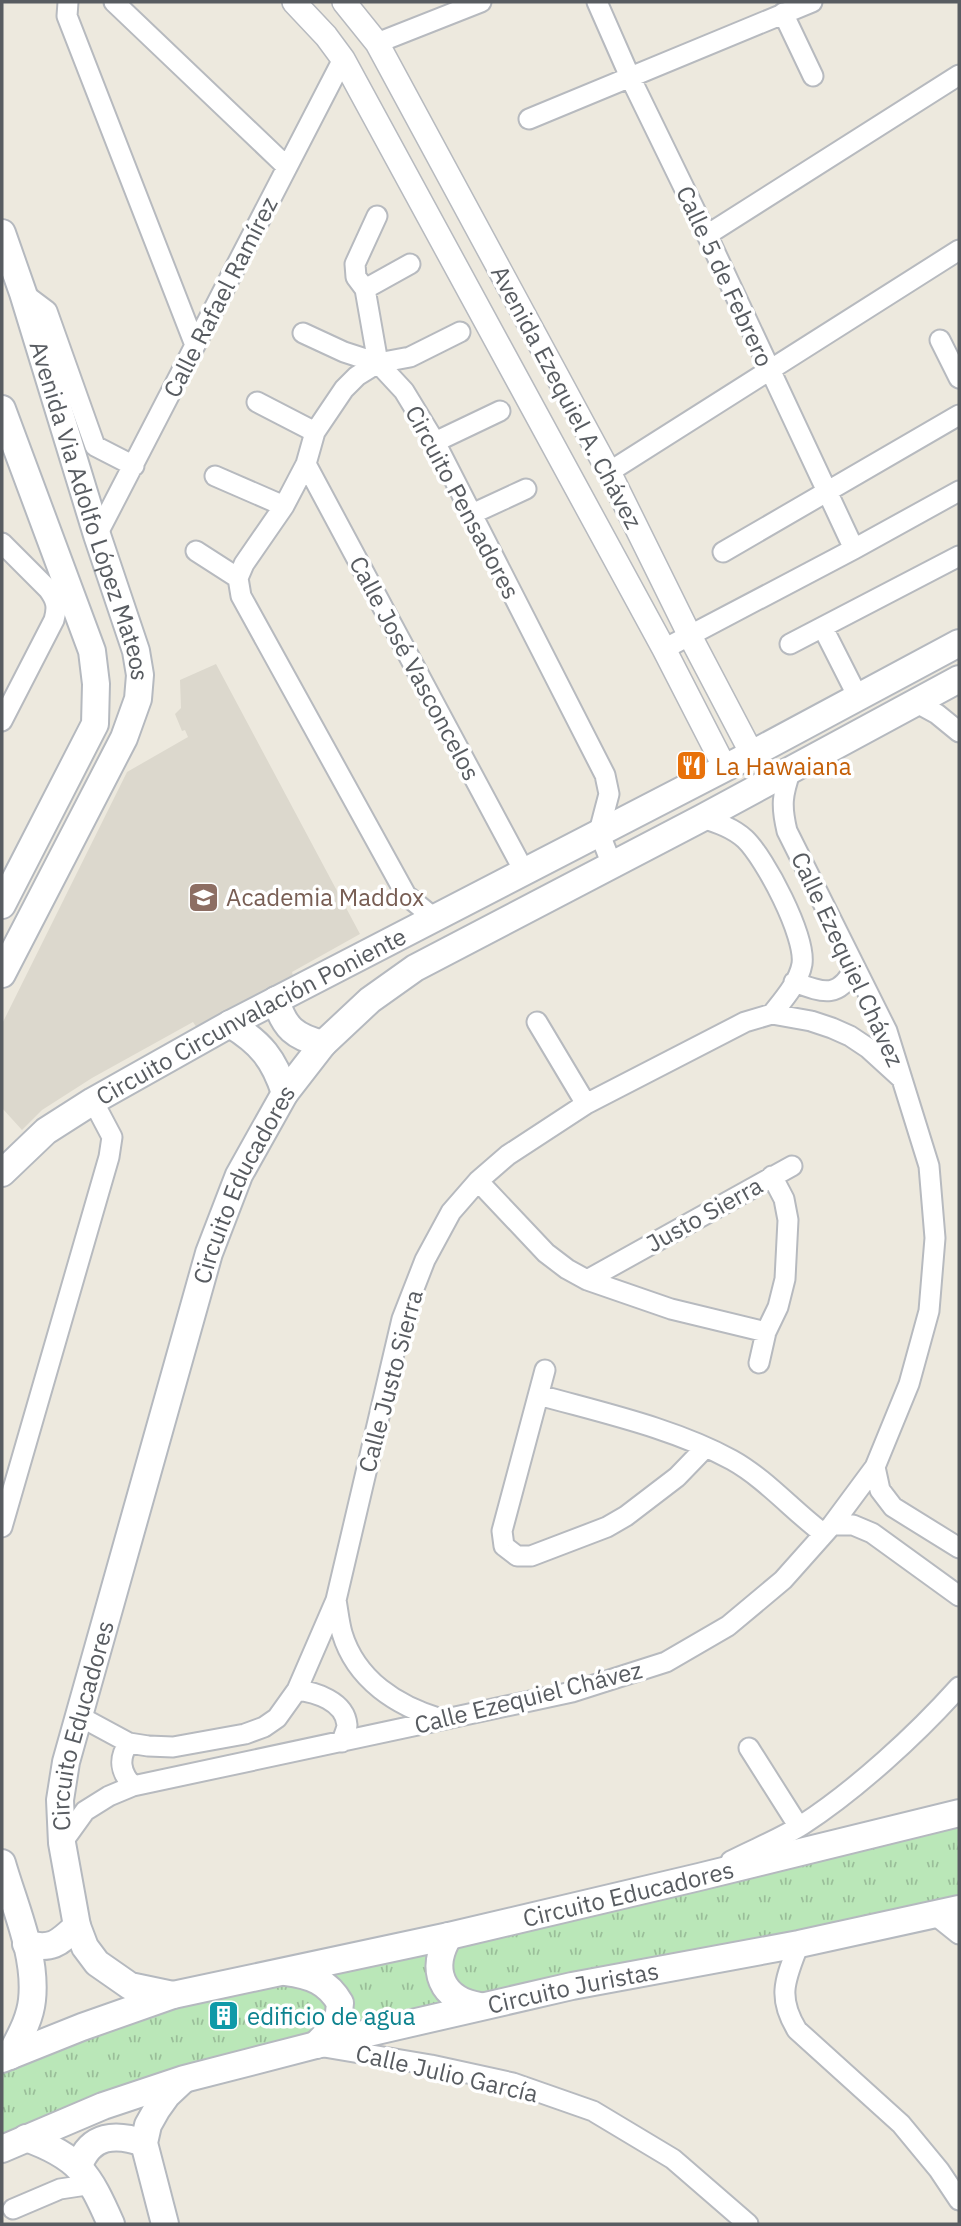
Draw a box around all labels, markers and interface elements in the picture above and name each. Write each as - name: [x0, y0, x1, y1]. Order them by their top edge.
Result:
- street label: Calle 5 de Febrero: [669, 180, 781, 372]
- street label: Calle Rafael Ramírez: [156, 191, 284, 403]
- street label: Avenida Ezequiel A. Chávez: [484, 260, 650, 534]
- street label: Avenida Via Adolfo López Mateos: [23, 337, 156, 682]
- street label: Circuito Pensadores: [398, 400, 528, 604]
- street label: Calle José Vasconcelos: [342, 550, 488, 786]
- restaurant icon: La Hawaiana: [675, 749, 709, 783]
- place label: La Hawaiana: [715, 750, 852, 782]
- street label: Calle Ezequiel Chávez: [784, 846, 912, 1072]
- school or university icon: Academia Maddox: [186, 880, 220, 914]
- place label: Academia Maddox: [226, 881, 424, 913]
- street label: Circuito Circunvalación Poniente: [90, 920, 412, 1112]
- street label: Circuito Educadores: [185, 1078, 302, 1287]
- street label: Justo Sierra: [640, 1169, 768, 1259]
- street label: Calle Justo Sierra: [350, 1286, 430, 1476]
- street label: Circuito Educadores: [44, 1617, 121, 1832]
- street label: Calle Ezequiel Chávez: [411, 1653, 645, 1741]
- street label: Circuito Educadores: [519, 1853, 737, 1934]
- street label: Circuito Juristas: [484, 1954, 661, 2021]
- building icon: edificio de agua: [207, 1999, 241, 2033]
- place label: edificio de agua: [247, 2000, 416, 2032]
- street label: Calle Julio García: [353, 2036, 541, 2110]

